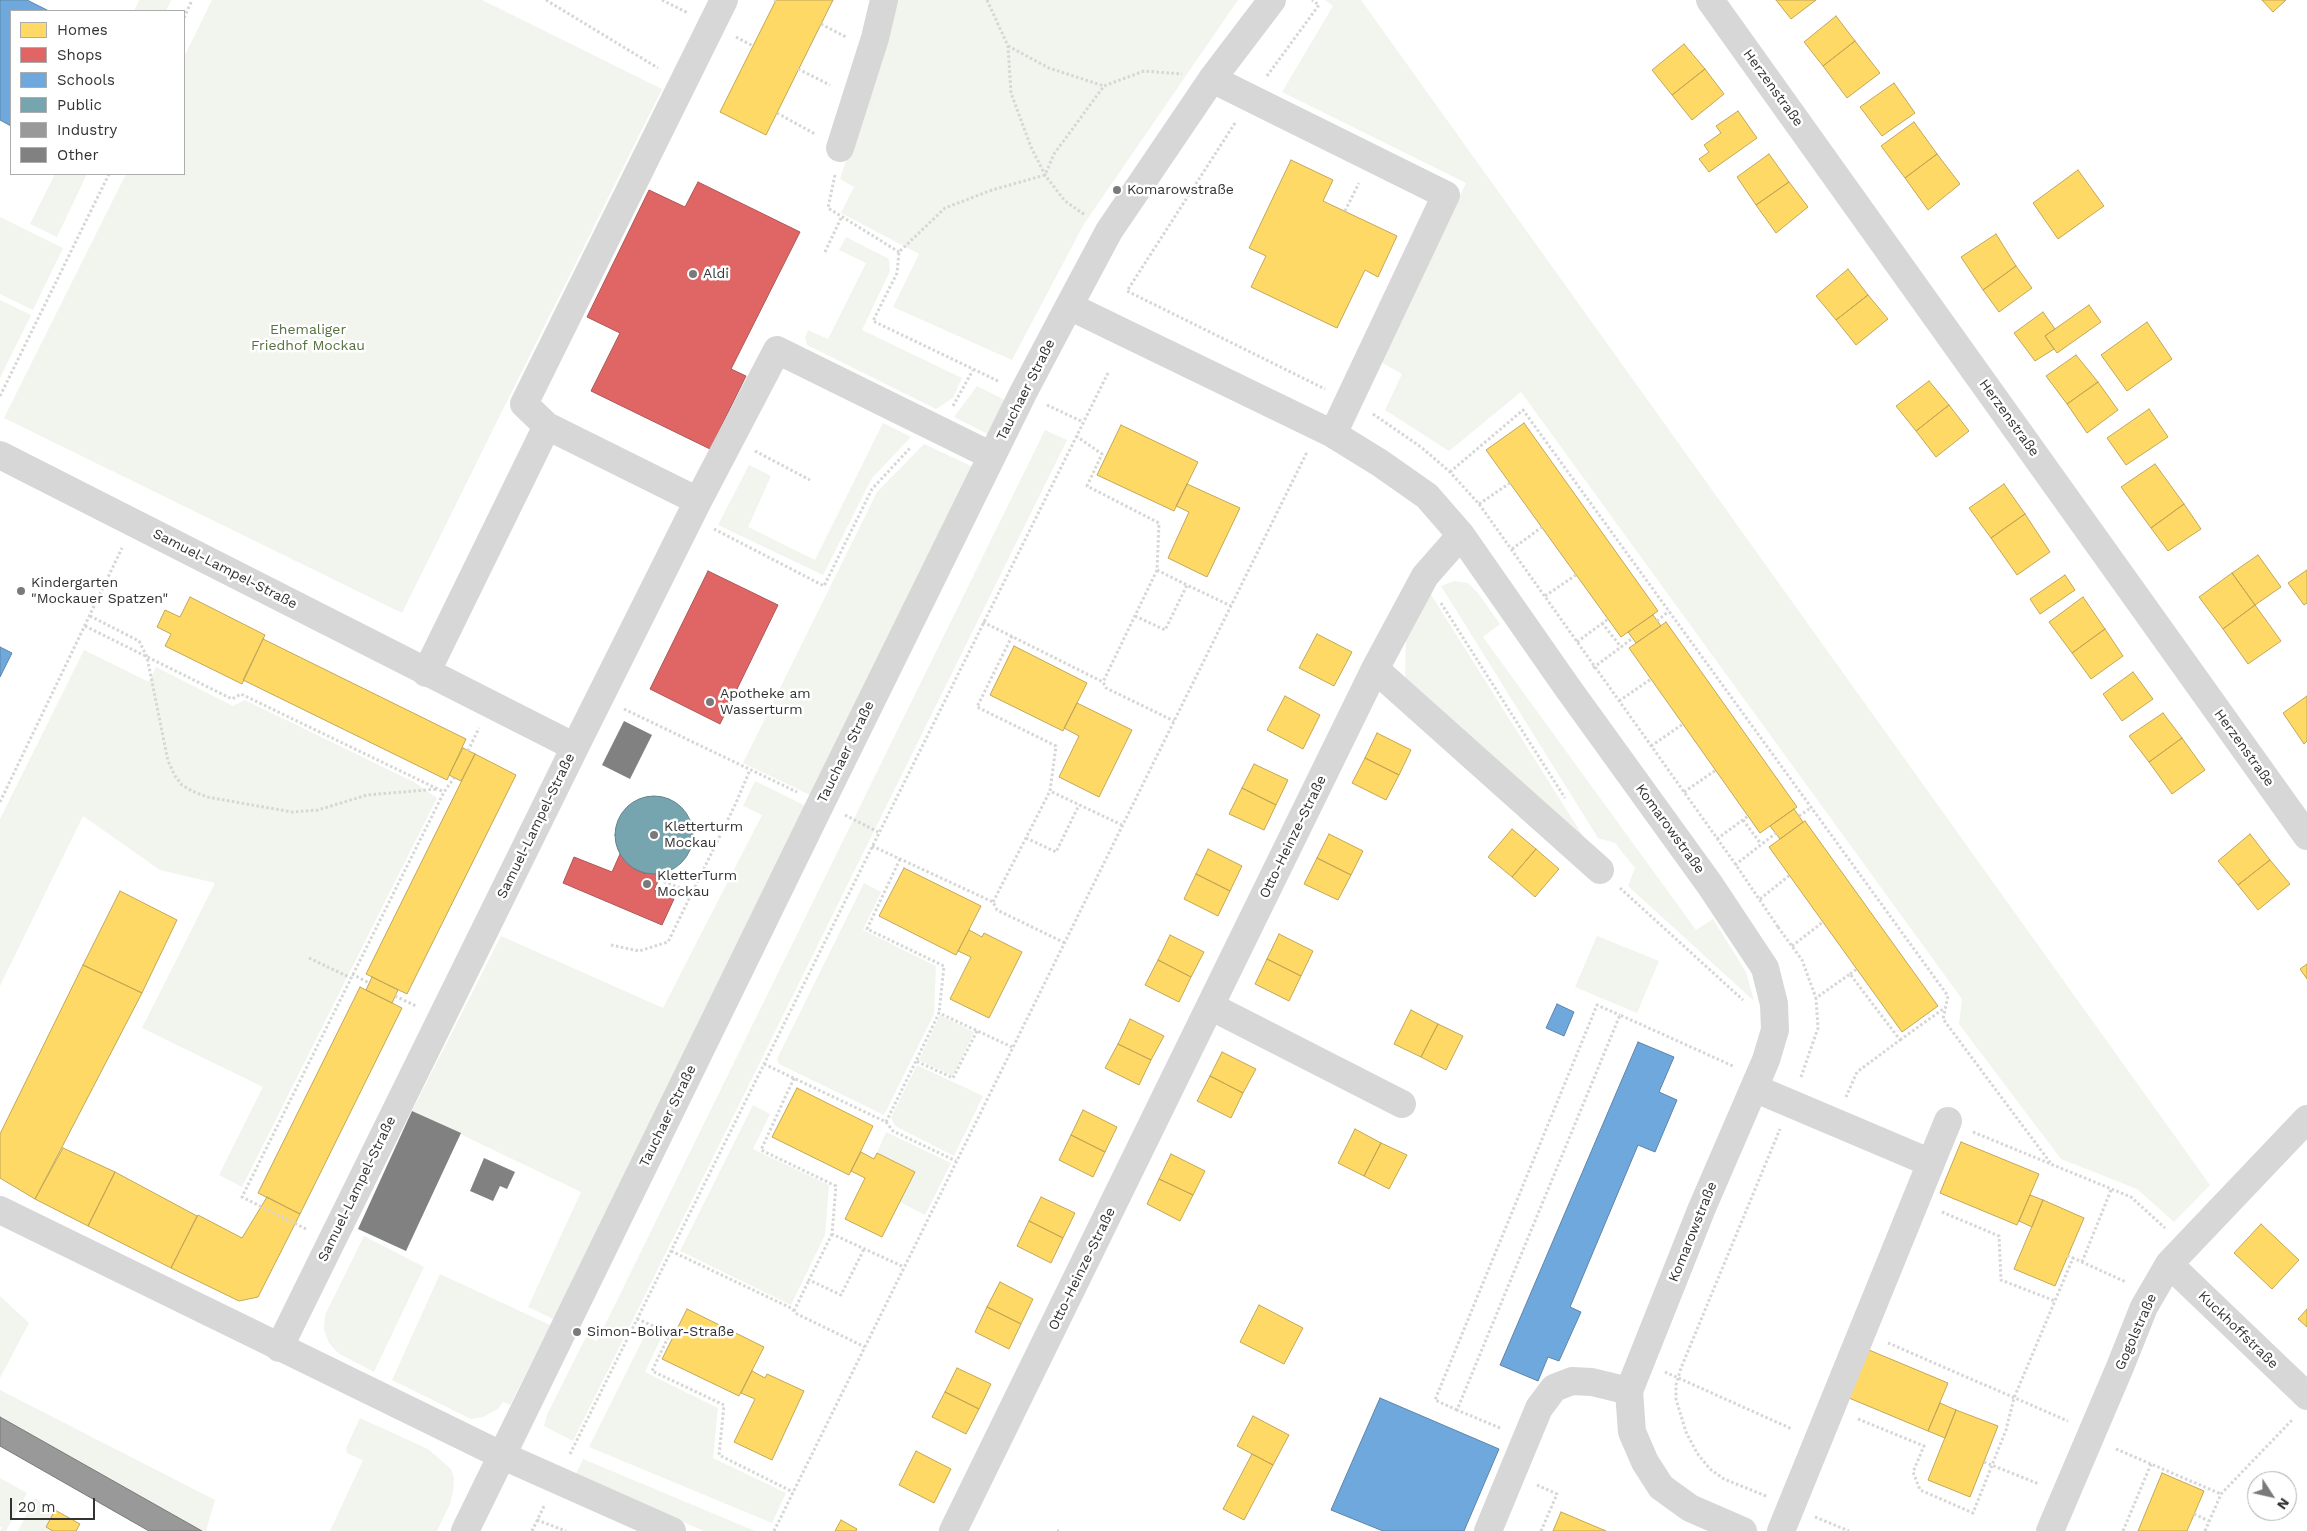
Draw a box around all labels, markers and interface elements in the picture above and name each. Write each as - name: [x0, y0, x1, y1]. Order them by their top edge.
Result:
- legend: [10, 10, 185, 175]
- text: Homes: [57, 21, 108, 39]
- text: Shops: [57, 46, 102, 64]
- street label: Herzenstraße: [1739, 46, 1807, 130]
- text: Schools: [57, 71, 115, 89]
- text: Public: [57, 96, 102, 114]
- text: Industry: [57, 121, 117, 139]
- text: Other: [57, 146, 99, 164]
- place label: Komarowstraße: [1127, 182, 1234, 198]
- marker: Komarowstraße: [1111, 184, 1123, 196]
- place label: Aldi: [703, 266, 729, 282]
- marker: Aldi: [687, 268, 699, 280]
- park label: Ehemaliger Friedhof Mockau: [251, 322, 365, 354]
- street label: Tauchaer Straße: [993, 336, 1059, 444]
- street label: Herzenstraße: [1975, 376, 2043, 460]
- street label: Samuel-Lampel-Straße: [150, 525, 300, 613]
- place label: Kindergarten "Mockauer Spatzen": [31, 575, 168, 608]
- marker: Kindergarten "Mockauer Spatzen": [15, 585, 27, 597]
- place label: Apotheke am Wasserturm: [720, 686, 811, 719]
- marker: Apotheke am Wasserturm: [704, 696, 716, 708]
- street label: Tauchaer Straße: [814, 698, 878, 806]
- street label: Herzenstraße: [2210, 706, 2278, 790]
- street label: Samuel-Lampel-Straße: [493, 751, 579, 901]
- street label: Otto-Heinze-Straße: [1256, 773, 1330, 901]
- street label: Komarowstraße: [1632, 781, 1708, 877]
- place label: Kletterturm Mockau: [664, 819, 743, 852]
- marker: Kletterturm Mockau: [648, 829, 660, 841]
- place label: KletterTurm Mockau: [657, 868, 737, 900]
- marker: KletterTurm Mockau: [641, 878, 653, 890]
- street label: Tauchaer Straße: [636, 1062, 700, 1170]
- street label: Samuel-Lampel-Straße: [314, 1114, 400, 1264]
- street label: Komarowstraße: [1665, 1179, 1721, 1285]
- street label: Otto-Heinze-Straße: [1045, 1205, 1119, 1333]
- street label: Kuckhoffstraße: [2195, 1288, 2281, 1372]
- street label: Gogolstraße: [2112, 1291, 2160, 1373]
- place label: Simon-Bolivar-Straße: [587, 1324, 734, 1340]
- marker: Simon-Bolivar-Straße: [571, 1326, 583, 1338]
- north arrow: [2247, 1471, 2297, 1521]
- scale bar: [12, 1488, 98, 1520]
- text: N: [2274, 1495, 2293, 1513]
- text: 20 m: [18, 1498, 56, 1516]

